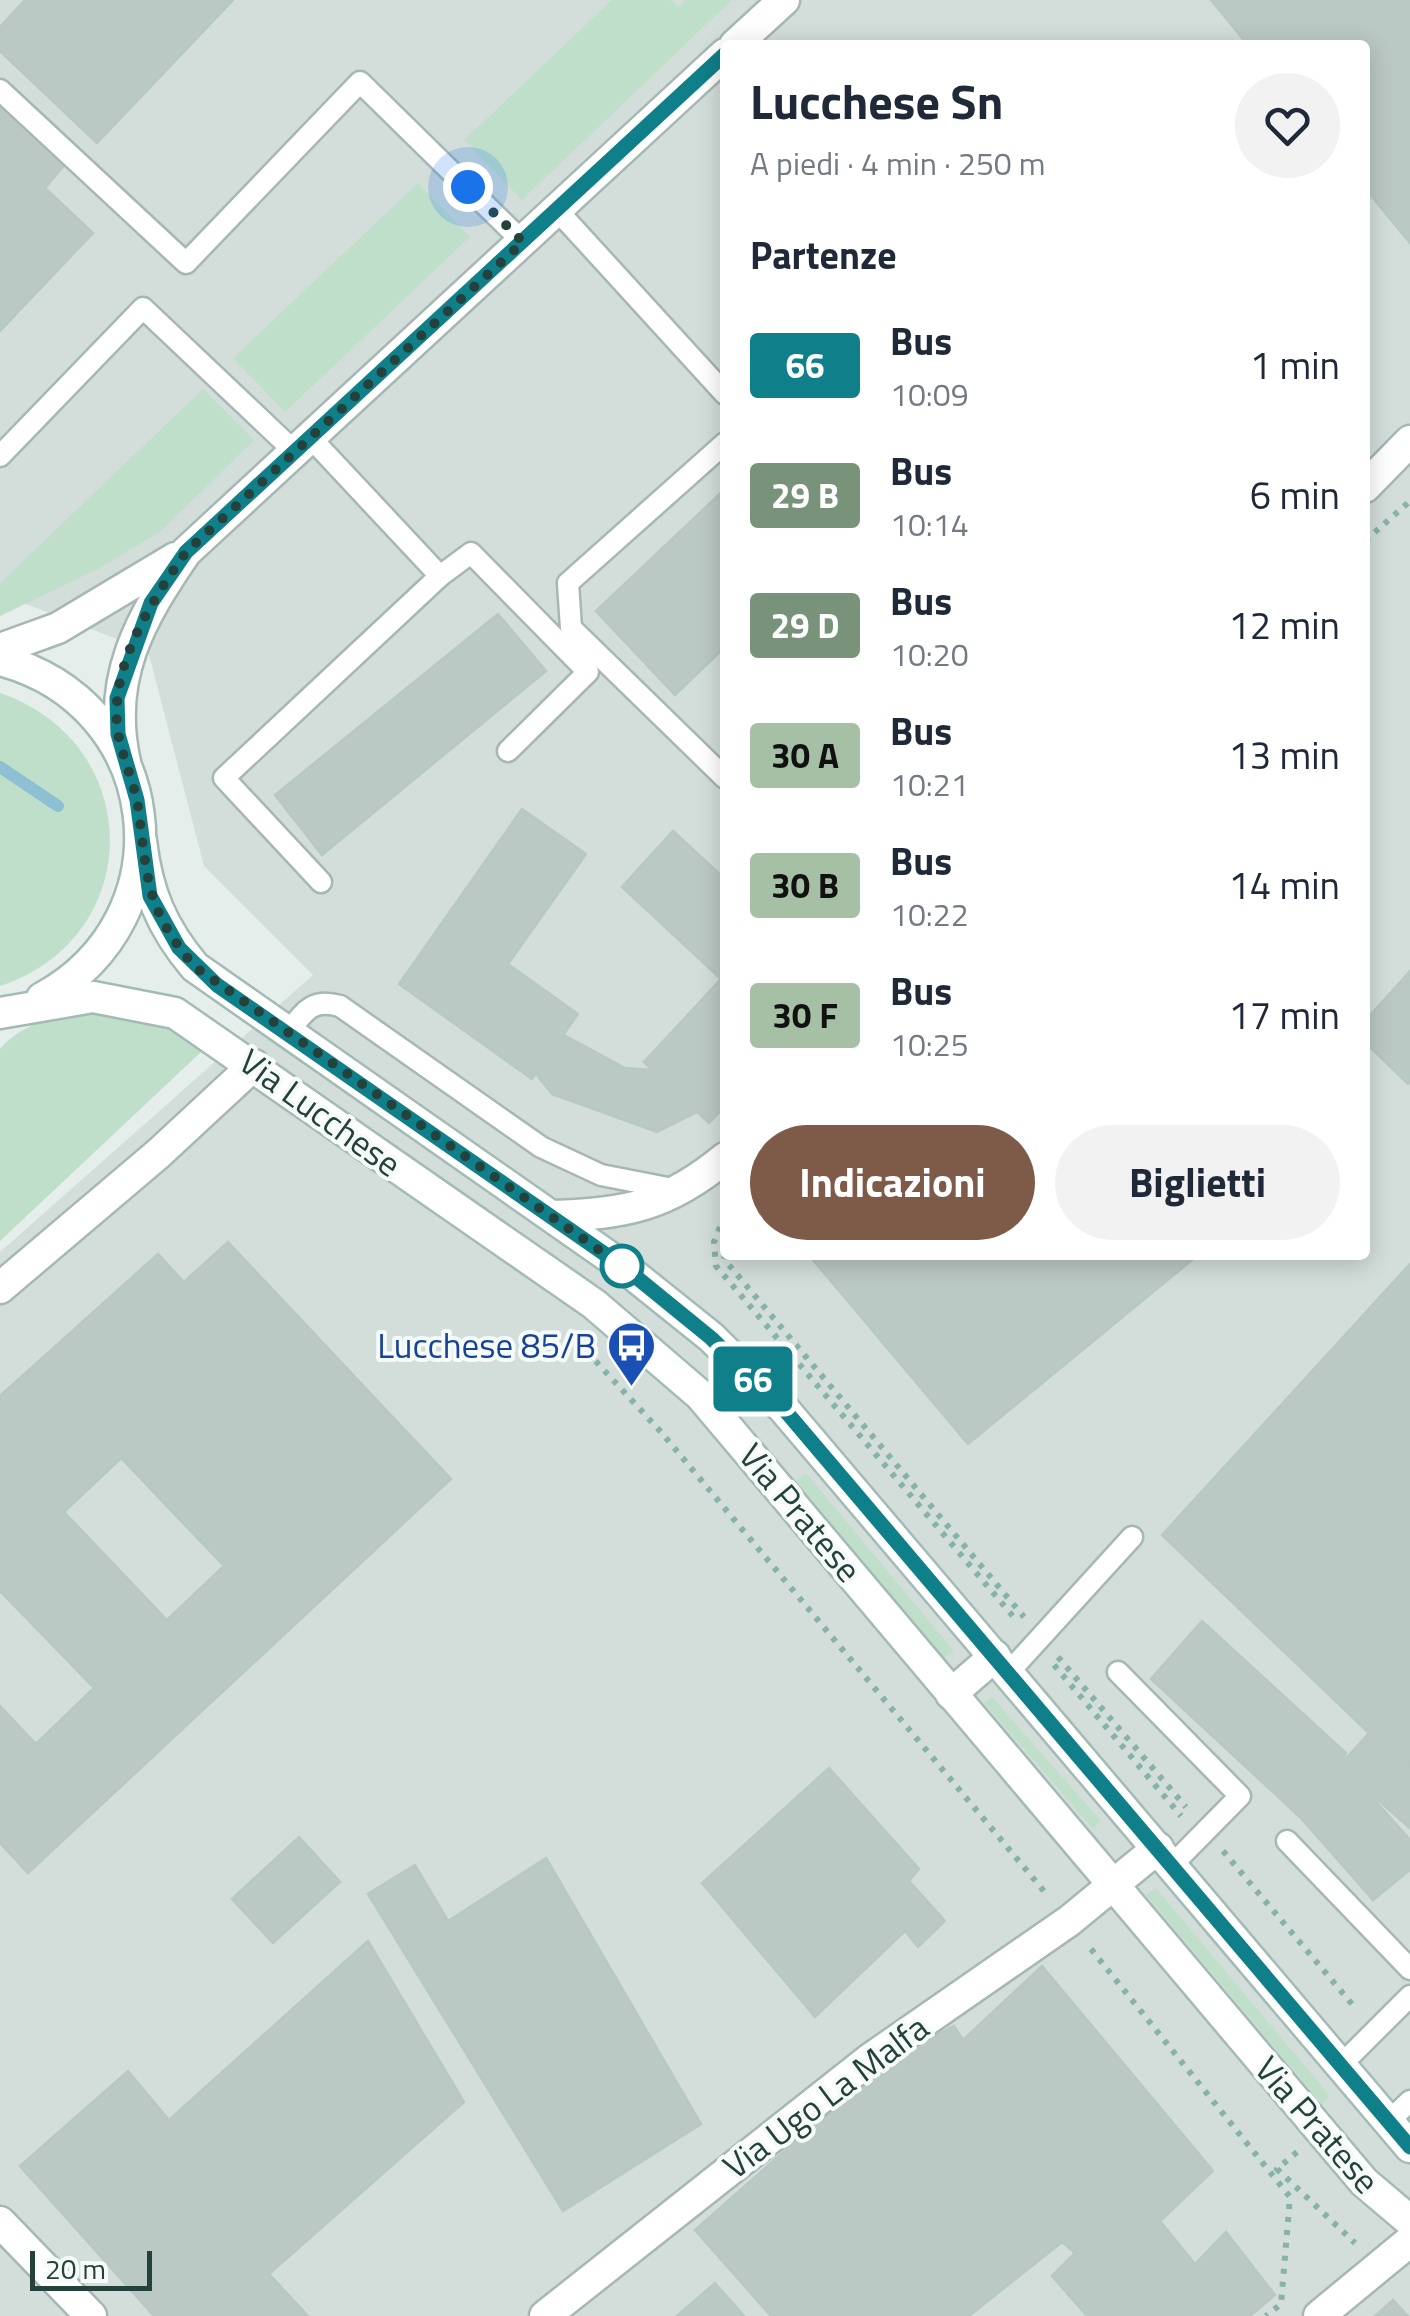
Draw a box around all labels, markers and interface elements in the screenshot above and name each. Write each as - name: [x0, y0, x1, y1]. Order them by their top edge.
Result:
- text: Lucchese Sn: [750, 65, 1003, 138]
- button: heart: [1235, 73, 1340, 178]
- text: A piedi · 4 min · 250 m: [750, 139, 1046, 187]
- your location: [443, 162, 493, 212]
- text: Partenze: [750, 226, 897, 284]
- text: Bus: [890, 312, 952, 370]
- text: 1 min: [1250, 336, 1340, 394]
- text: 66: [785, 338, 825, 392]
- text: 10:09: [890, 370, 969, 418]
- text: Bus: [890, 442, 952, 500]
- text: 6 min: [1250, 466, 1340, 524]
- text: 29 B: [771, 468, 839, 522]
- text: 10:14: [890, 500, 969, 548]
- text: Bus: [890, 572, 952, 630]
- text: 12 min: [1229, 596, 1340, 654]
- text: 29 D: [770, 598, 840, 652]
- text: 10:20: [890, 630, 969, 678]
- text: Bus: [890, 702, 952, 760]
- text: 13 min: [1229, 726, 1340, 784]
- text: 30 A: [771, 728, 839, 782]
- text: 10:21: [890, 760, 969, 808]
- text: Bus: [890, 832, 952, 890]
- text: 14 min: [1229, 856, 1340, 914]
- text: 30 B: [771, 858, 839, 912]
- text: 10:22: [890, 890, 969, 938]
- text: Bus: [890, 962, 952, 1020]
- text: 17 min: [1229, 986, 1340, 1044]
- text: 30 F: [772, 988, 838, 1042]
- text: 10:25: [890, 1020, 969, 1068]
- street label: Via Lucchese: [228, 1035, 413, 1190]
- button: Indicazioni: [750, 1125, 1035, 1240]
- button: Biglietti: [1055, 1125, 1340, 1240]
- unlabelled marker: [601, 1245, 643, 1287]
- place label: Lucchese 85/B: [377, 1318, 596, 1372]
- bus stop icon: Lucchese 85/B: [605, 1320, 657, 1388]
- line badge: 66: [708, 1346, 798, 1412]
- text: 66: [733, 1352, 773, 1406]
- street label: Via Pratese: [726, 1431, 875, 1594]
- street label: Via Ugo La Malfa: [711, 2001, 940, 2192]
- street label: Via Pratese: [1242, 2043, 1393, 2205]
- scale bar: [30, 2246, 152, 2290]
- text: 20 m: [45, 2247, 106, 2290]

